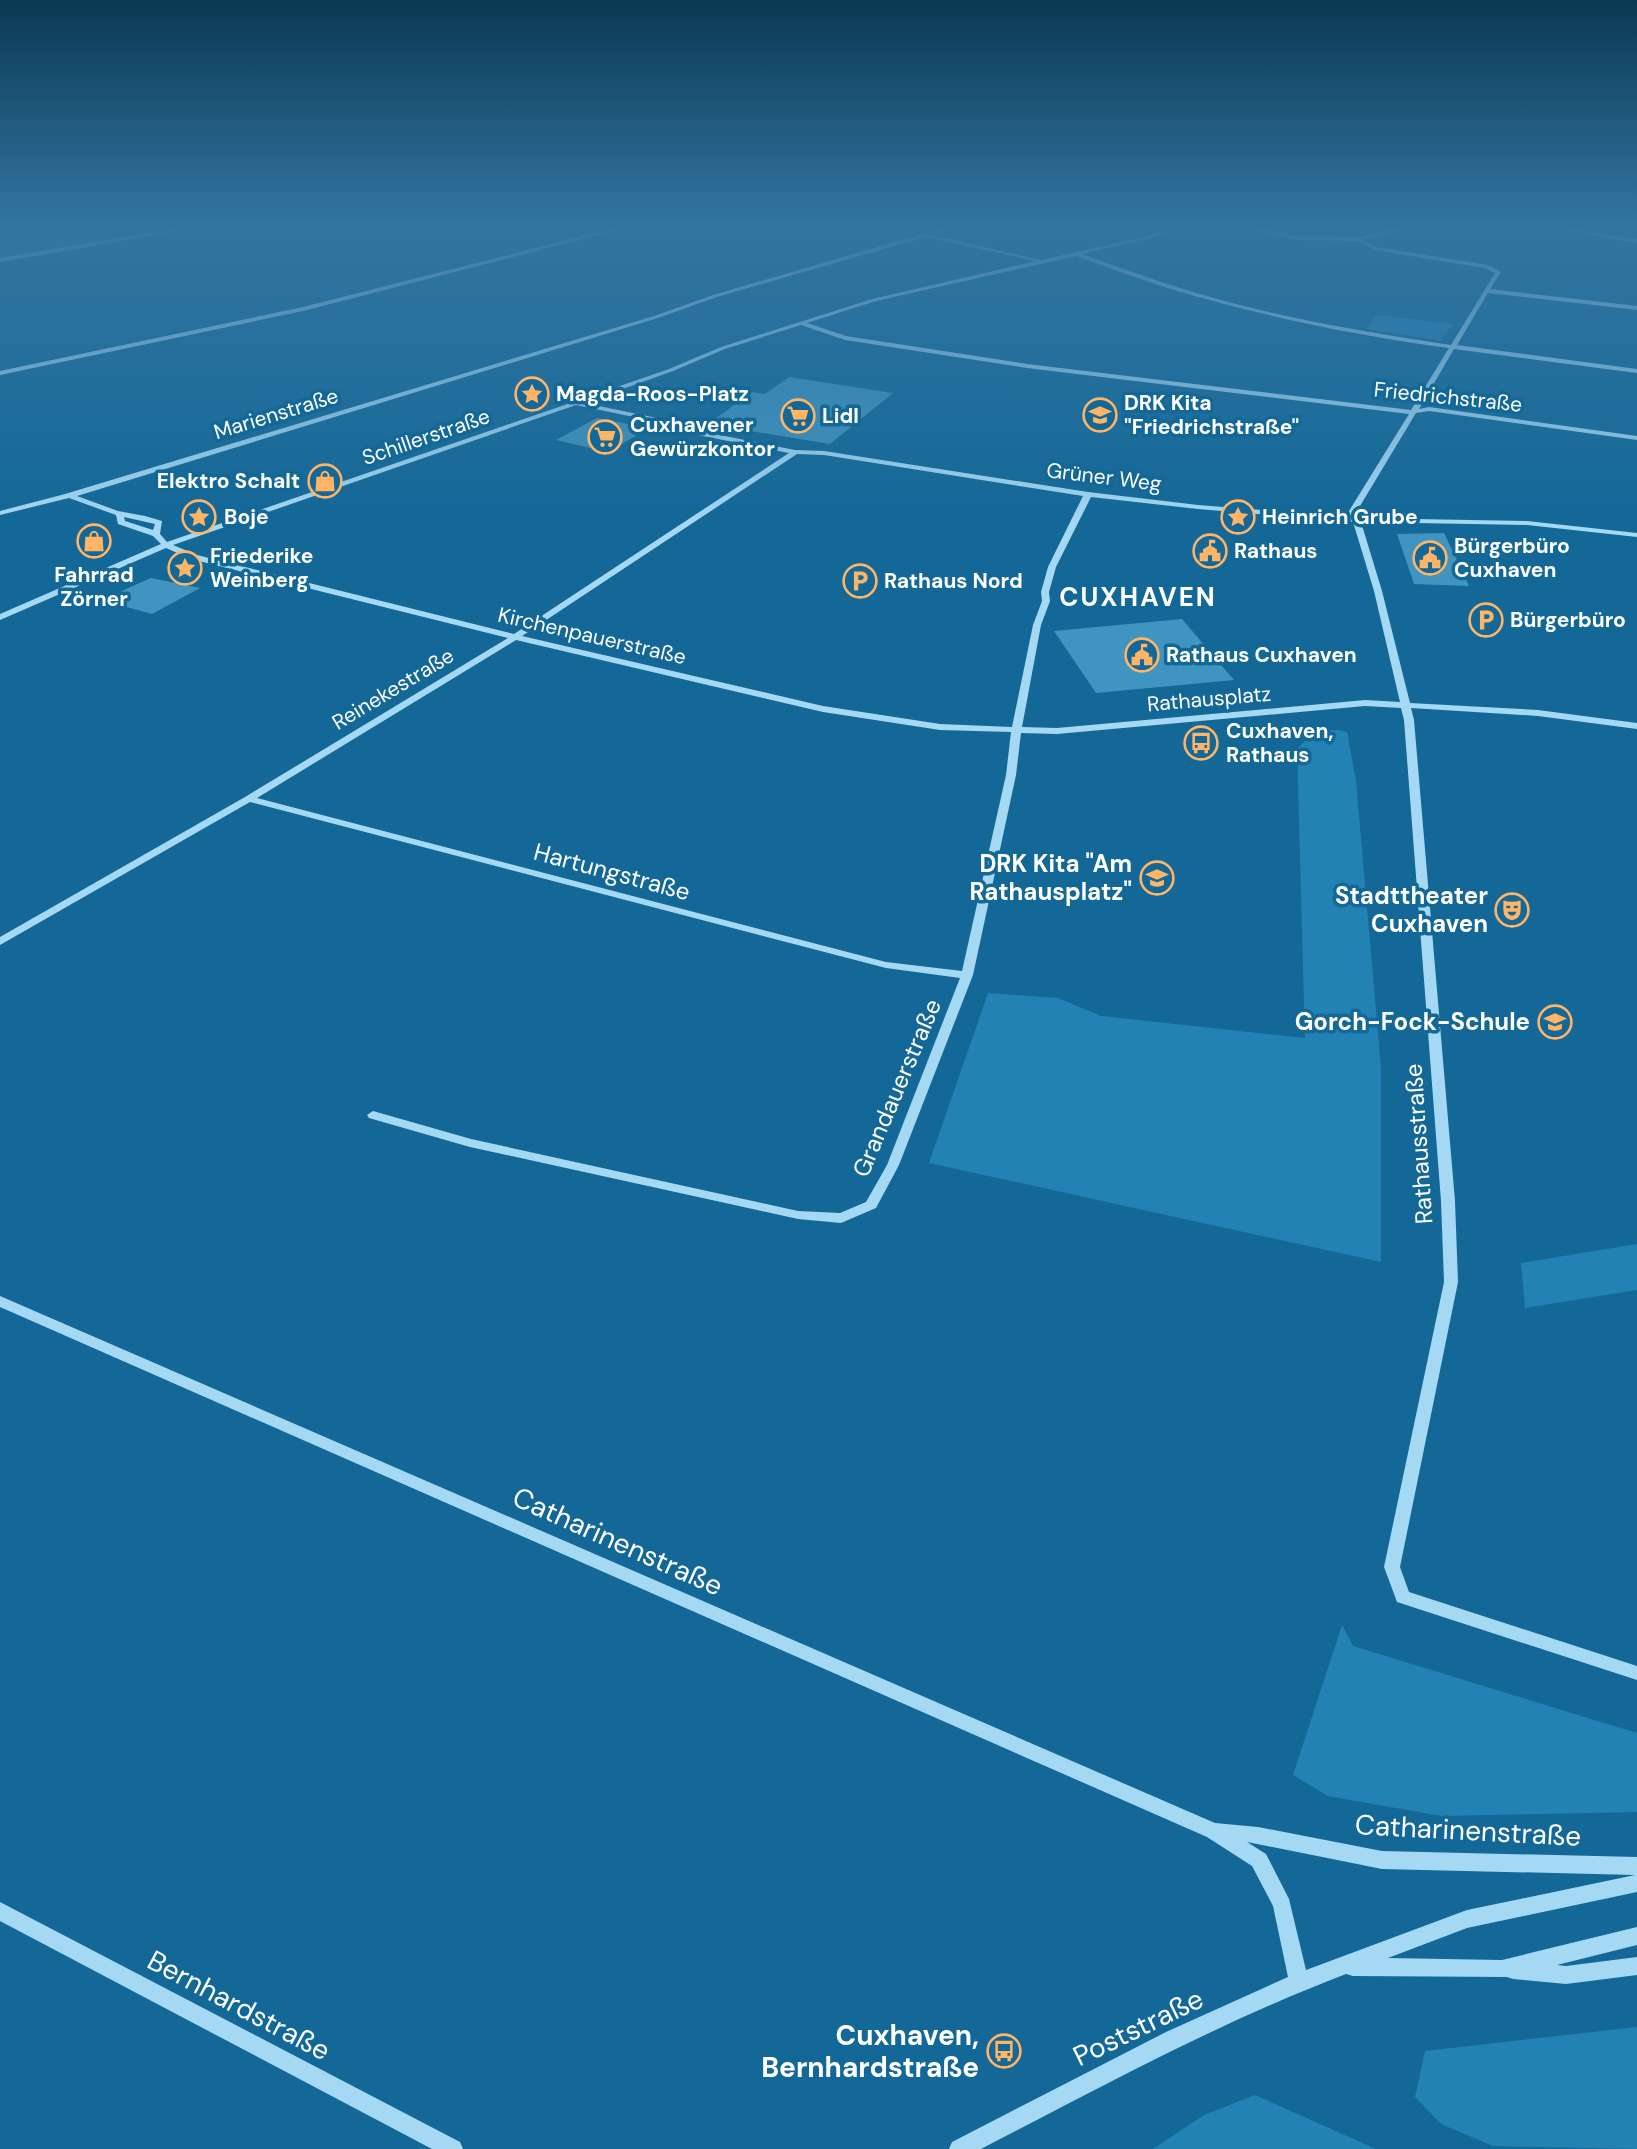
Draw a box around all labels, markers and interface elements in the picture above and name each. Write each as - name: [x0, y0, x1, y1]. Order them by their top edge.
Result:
- place icon: Magda-Roos-Platz: [513, 375, 551, 413]
- street label: Friedrichstraße: [1372, 375, 1524, 419]
- place label: Magda-Roos-Platz: [556, 380, 749, 408]
- street label: Marienstraße: [210, 382, 342, 446]
- place label: DRK Kita "Friedrichstraße": [1124, 389, 1299, 441]
- school or university icon: DRK Kita "Friedrichstraße": [1081, 396, 1119, 434]
- supermarket icon: Lidl: [779, 397, 817, 435]
- street label: Schillerstraße: [358, 402, 494, 472]
- place label: Lidl: [822, 402, 859, 430]
- place label: Cuxhavener Gewürzkontor: [630, 411, 775, 463]
- supermarket icon: Cuxhavener Gewürzkontor: [586, 418, 624, 456]
- street label: Grüner Weg: [1045, 456, 1163, 498]
- shop icon: Elektro Schalt: [306, 462, 344, 500]
- place label: Elektro Schalt: [157, 467, 300, 495]
- place icon: Boje: [180, 498, 218, 536]
- place icon: Heinrich Grube: [1219, 498, 1257, 536]
- place label: Boje: [224, 503, 269, 531]
- place label: Heinrich Grube: [1262, 503, 1418, 531]
- shop icon: Fahrrad Zörner: [75, 522, 113, 560]
- public building icon: Rathaus: [1191, 532, 1229, 570]
- place label: Bürgerbüro Cuxhaven: [1454, 532, 1570, 584]
- place label: Rathaus: [1234, 537, 1318, 565]
- public building icon: Bürgerbüro Cuxhaven: [1411, 539, 1449, 577]
- place label: Friederike Weinberg: [210, 542, 313, 594]
- place icon: Friederike Weinberg: [166, 549, 204, 587]
- place label: Fahrrad Zörner: [54, 561, 134, 613]
- parking icon: Rathaus Nord: [841, 562, 879, 600]
- place label: Rathaus Nord: [884, 567, 1023, 595]
- district label: CUXHAVEN: [1059, 580, 1217, 614]
- street label: Kirchenpauerstraße: [495, 601, 689, 671]
- parking icon: Bürgerbüro: [1467, 601, 1505, 639]
- place label: Bürgerbüro: [1510, 606, 1626, 634]
- public building icon: Rathaus Cuxhaven: [1123, 636, 1161, 674]
- place label: Rathaus Cuxhaven: [1166, 641, 1357, 669]
- street label: Reinekestraße: [327, 642, 459, 736]
- street label: Rathausplatz: [1146, 680, 1272, 718]
- place label: Cuxhaven, Rathaus: [1226, 717, 1334, 769]
- bus stop icon: Cuxhaven, Rathaus: [1182, 724, 1220, 762]
- street label: Hartungstraße: [531, 836, 694, 907]
- place label: DRK Kita "Am Rathausplatz": [970, 848, 1132, 907]
- school or university icon: DRK Kita "Am Rathausplatz": [1138, 859, 1176, 897]
- place label: Stadttheater Cuxhaven: [1335, 880, 1488, 939]
- theatre icon: Stadttheater Cuxhaven: [1493, 891, 1531, 929]
- street label: Grandauerstraße: [845, 994, 948, 1181]
- school or university icon: Gorch-Fock-Schule: [1536, 1003, 1574, 1041]
- place label: Gorch-Fock-Schule: [1295, 1006, 1530, 1037]
- street label: Rathausstraße: [1397, 1063, 1440, 1225]
- street label: Catharinenstraße: [507, 1479, 729, 1604]
- street label: Catharinenstraße: [1354, 1806, 1582, 1855]
- street label: Bernhardstraße: [141, 1942, 337, 2069]
- street label: Poststraße: [1067, 1980, 1209, 2075]
- place label: Cuxhaven, Bernhardstraße: [761, 2017, 979, 2086]
- bus stop icon: Cuxhaven, Bernhardstraße: [985, 2032, 1023, 2070]

